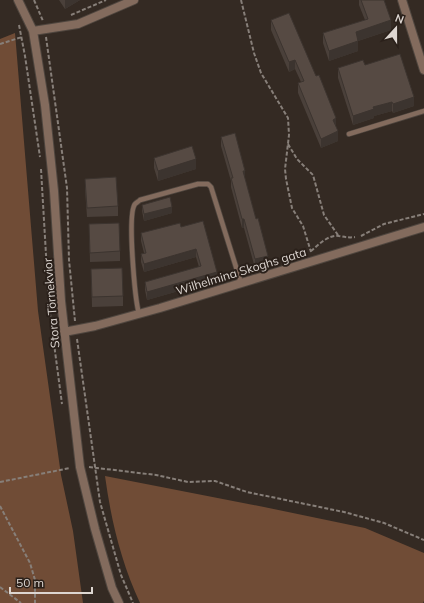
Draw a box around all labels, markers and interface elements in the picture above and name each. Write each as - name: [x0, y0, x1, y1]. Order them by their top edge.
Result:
- north arrow: [376, 8, 416, 48]
- text: N: [393, 11, 406, 27]
- street label: Wilhelmina Skoghs gata: [174, 244, 308, 298]
- street label: Stora Törnekvior: [40, 257, 62, 349]
- scale bar: [10, 569, 92, 595]
- text: 50 m: [16, 575, 44, 590]

